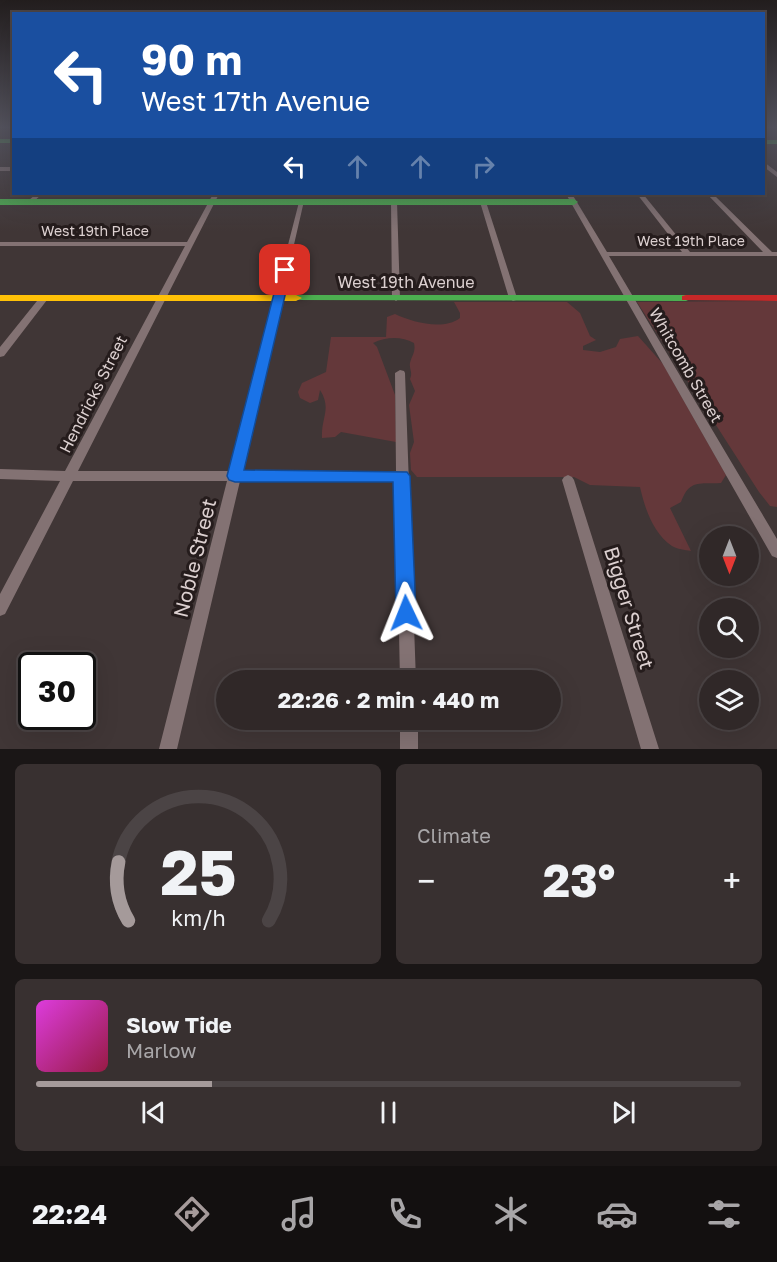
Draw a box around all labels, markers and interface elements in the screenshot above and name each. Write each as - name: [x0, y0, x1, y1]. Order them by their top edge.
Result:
- text: 90 m: [141, 34, 242, 84]
- icon: left: [42, 36, 120, 114]
- text: West 17th Avenue: [141, 85, 370, 117]
- icon: left: [278, 150, 311, 183]
- icon: ahead: [341, 150, 374, 183]
- icon: ahead: [404, 150, 437, 183]
- icon: right: [467, 150, 500, 183]
- street label: West 19th Place: [41, 222, 149, 239]
- street label: West 19th Place: [637, 232, 745, 249]
- pin: [259, 244, 310, 295]
- icon: arrive: [268, 253, 301, 286]
- street label: West 19th Avenue: [337, 272, 475, 292]
- street label: Whitcomb Street: [645, 304, 727, 426]
- street label: Hendricks Street: [55, 332, 131, 456]
- street label: Noble Street: [168, 496, 220, 620]
- north arrow: [699, 526, 759, 586]
- map controls: [699, 526, 759, 730]
- street label: Bigger Street: [600, 543, 660, 672]
- position arrow: [374, 581, 438, 645]
- button: search: [699, 598, 759, 658]
- speed limit sign: 30: [18, 652, 96, 730]
- button: layers: [699, 670, 759, 730]
- text: 22:26 · 2 min · 440 m: [278, 686, 499, 713]
- text: Climate: [417, 823, 491, 847]
- text: 25: [160, 834, 236, 909]
- text: 23°: [543, 853, 615, 907]
- text: −: [417, 861, 435, 900]
- text: +: [723, 861, 741, 900]
- text: km/h: [171, 905, 225, 931]
- text: Slow Tide: [126, 1011, 232, 1038]
- text: Marlow: [126, 1038, 197, 1062]
- icon: previous: [137, 1096, 170, 1129]
- icon: pause: [372, 1096, 405, 1129]
- icon: next: [607, 1096, 640, 1129]
- icon: directions: [171, 1193, 213, 1235]
- icon: music: [278, 1193, 320, 1235]
- icon: phone: [384, 1193, 426, 1235]
- icon: climate: [490, 1193, 532, 1235]
- icon: car: [596, 1193, 638, 1235]
- icon: filters: [703, 1193, 745, 1235]
- text: 22:24: [32, 1198, 107, 1230]

